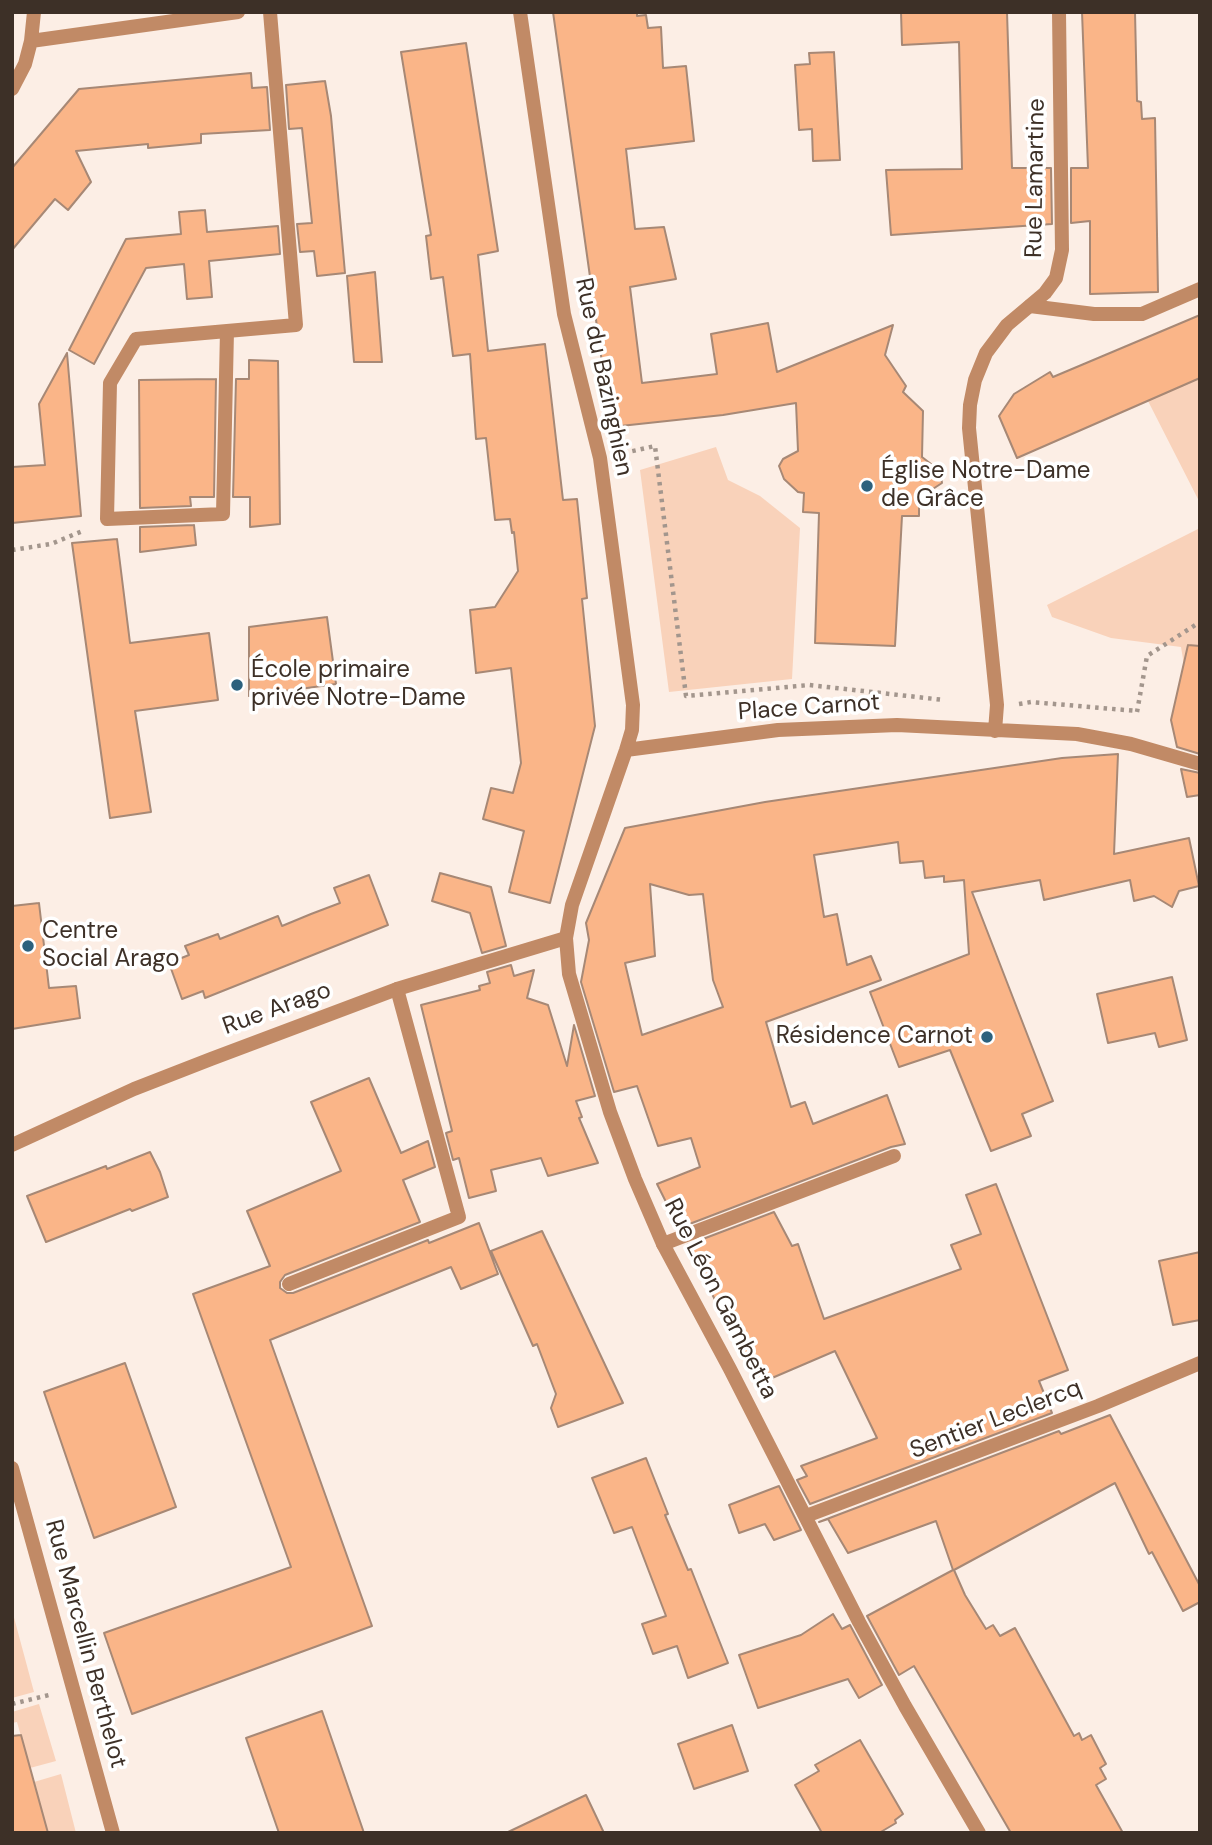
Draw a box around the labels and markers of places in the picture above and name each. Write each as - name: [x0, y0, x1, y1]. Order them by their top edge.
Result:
- place label: Église Notre-Dame de Grâce: [881, 458, 1090, 514]
- marker: Église Notre-Dame de Grâce: [859, 478, 875, 494]
- place label: École primaire privée Notre-Dame: [251, 657, 466, 713]
- marker: École primaire privée Notre-Dame: [229, 677, 245, 693]
- place label: Centre Social Arago: [42, 918, 179, 974]
- marker: Centre Social Arago: [20, 938, 36, 954]
- place label: Résidence Carnot: [776, 1023, 973, 1051]
- marker: Résidence Carnot: [979, 1029, 995, 1045]

